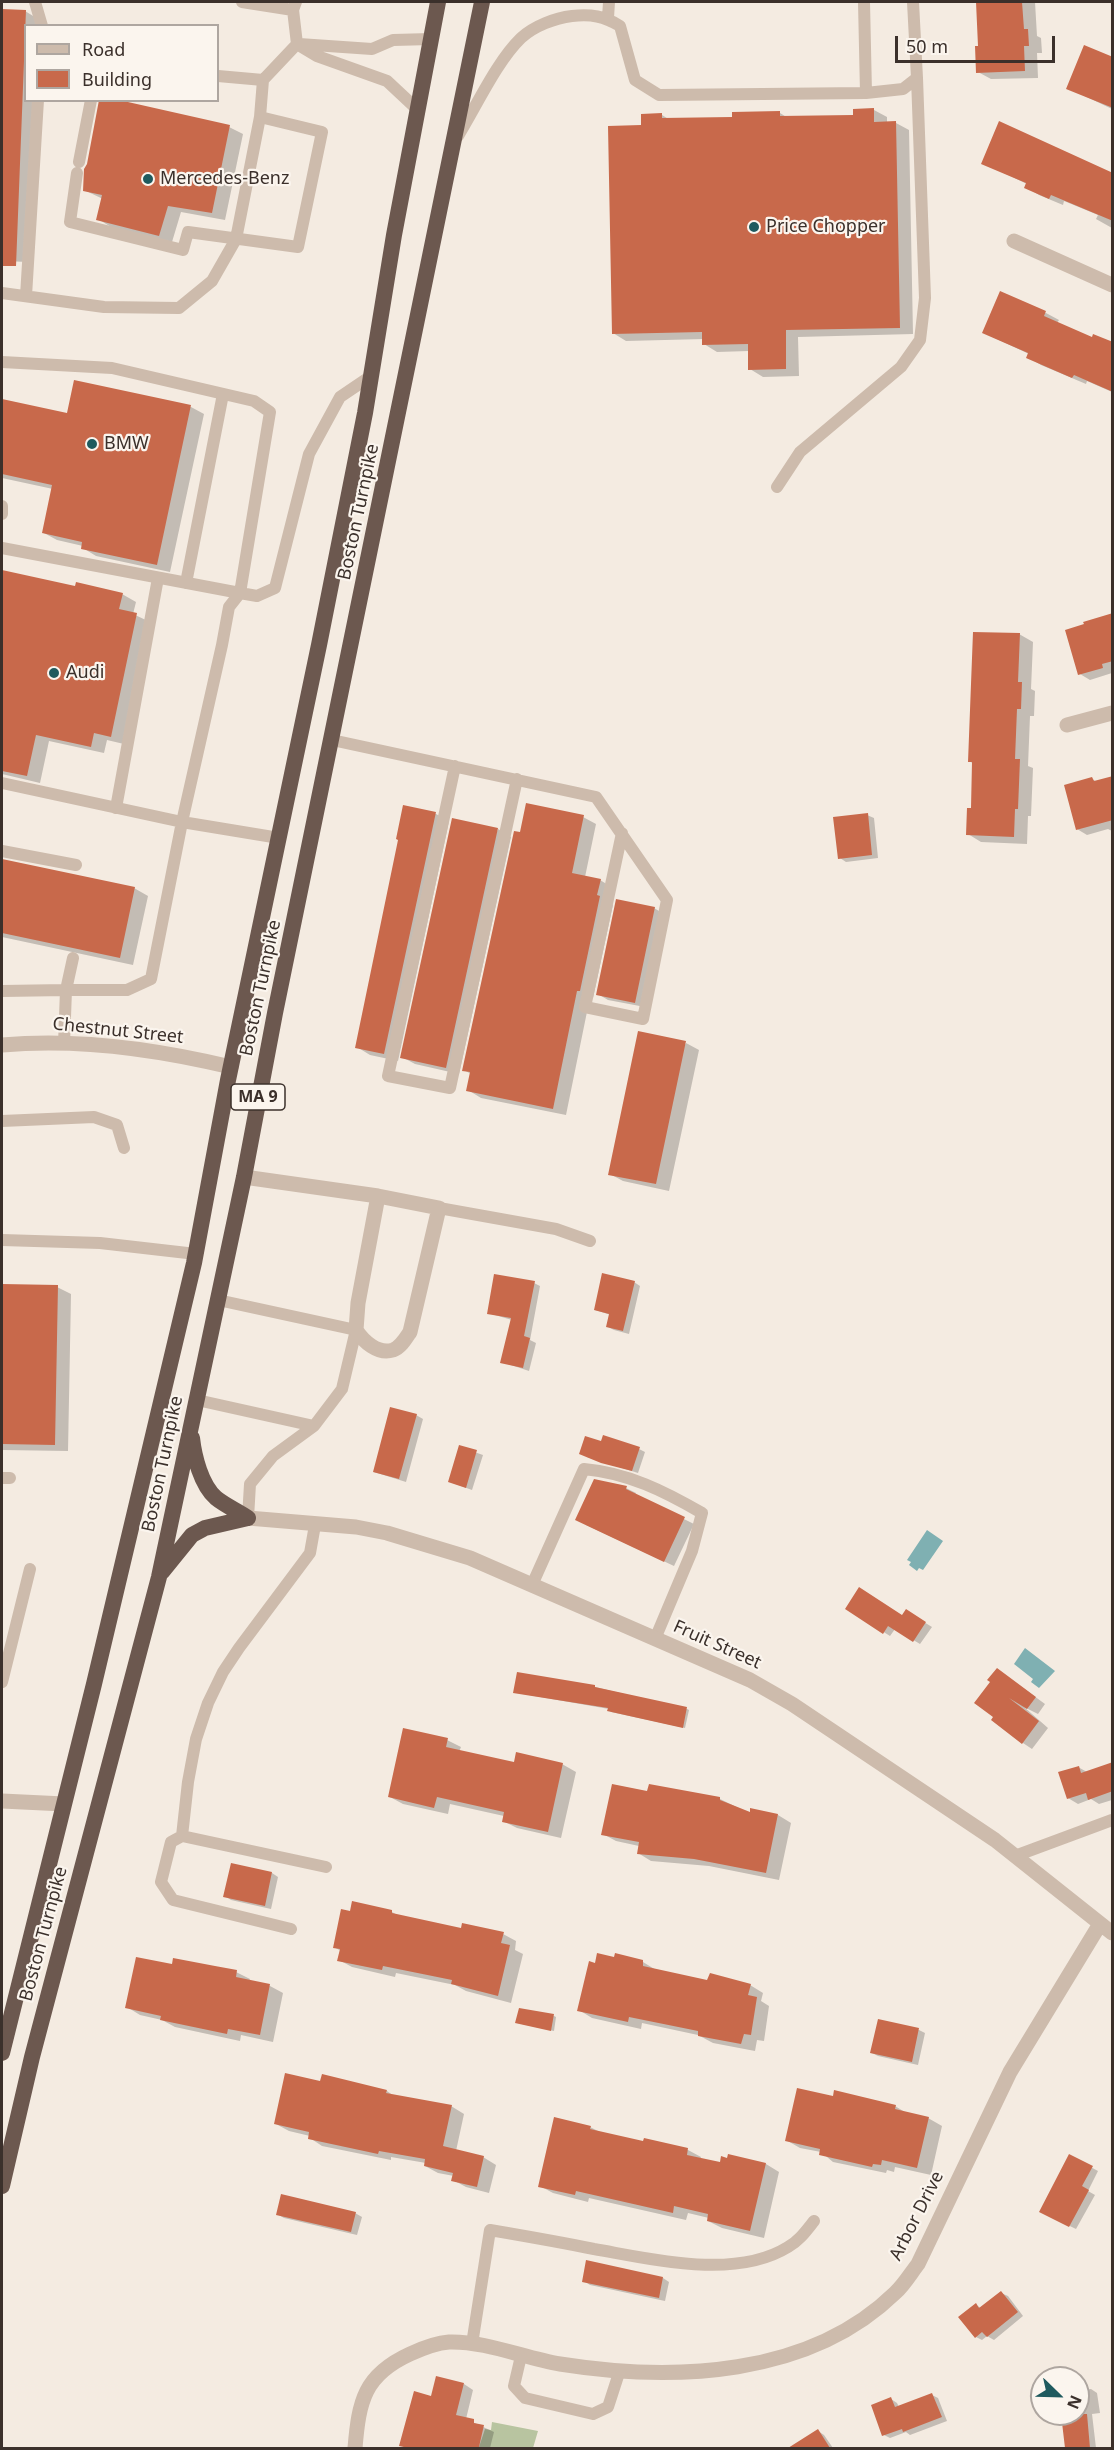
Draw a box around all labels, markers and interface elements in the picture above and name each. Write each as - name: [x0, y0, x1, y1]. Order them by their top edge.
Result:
- legend: [24, 24, 219, 102]
- scale bar: [898, 24, 1058, 62]
- text: 50 m: [906, 34, 948, 58]
- text: Road: [82, 37, 125, 61]
- text: Building: [82, 67, 152, 91]
- place label: Mercedes-Benz: [160, 168, 289, 190]
- marker: Mercedes-Benz: [141, 172, 155, 186]
- place label: Price Chopper: [766, 216, 886, 238]
- marker: Price Chopper: [747, 220, 761, 234]
- place label: BMW: [104, 433, 149, 455]
- marker: BMW: [85, 437, 99, 451]
- street label: Boston Turnpike: [334, 442, 384, 582]
- place label: Audi: [66, 662, 104, 684]
- marker: Audi: [47, 666, 61, 680]
- street label: Boston Turnpike: [236, 918, 286, 1058]
- street label: Chestnut Street: [52, 1013, 184, 1049]
- road number: MA 9: [231, 1084, 285, 1110]
- street label: Boston Turnpike: [138, 1394, 188, 1534]
- street label: Fruit Street: [670, 1616, 764, 1674]
- street label: Boston Turnpike: [16, 1864, 72, 2004]
- street label: Arbor Drive: [885, 2168, 949, 2264]
- north arrow: [1030, 2366, 1090, 2426]
- text: N: [1062, 2392, 1087, 2413]

